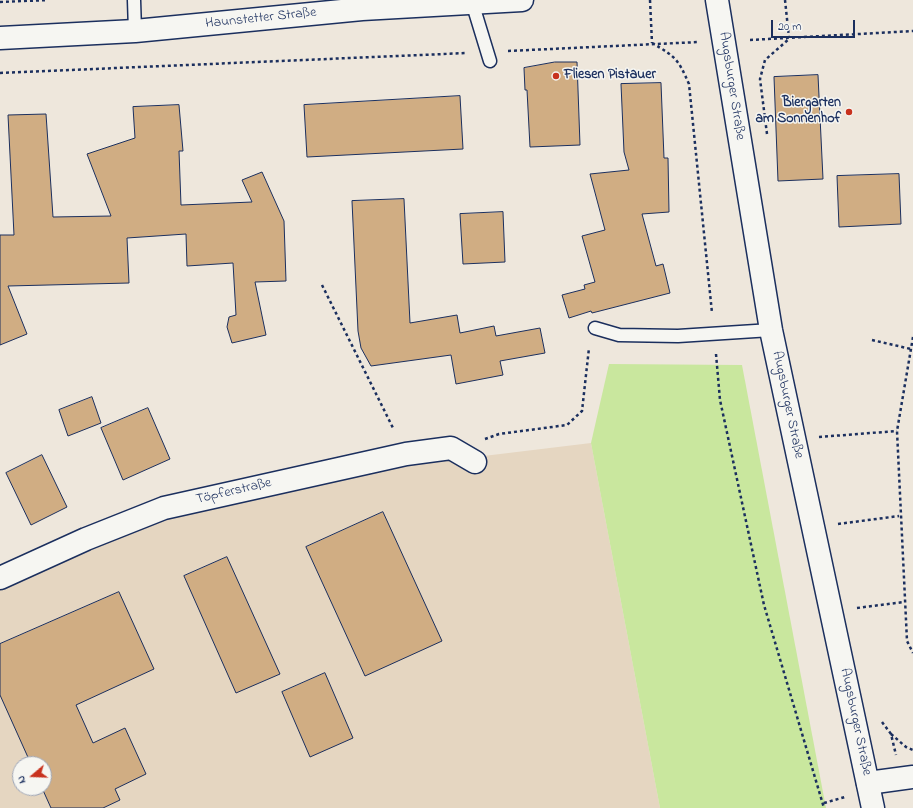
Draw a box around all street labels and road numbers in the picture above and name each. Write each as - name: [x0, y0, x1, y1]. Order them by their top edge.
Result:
- street label: Haunstetter Straße: [205, 5, 317, 33]
- street label: Augsburger Straße: [714, 31, 748, 141]
- street label: Augsburger Straße: [767, 350, 807, 460]
- street label: Töpferstraße: [195, 475, 273, 509]
- street label: Augsburger Straße: [835, 667, 875, 777]

